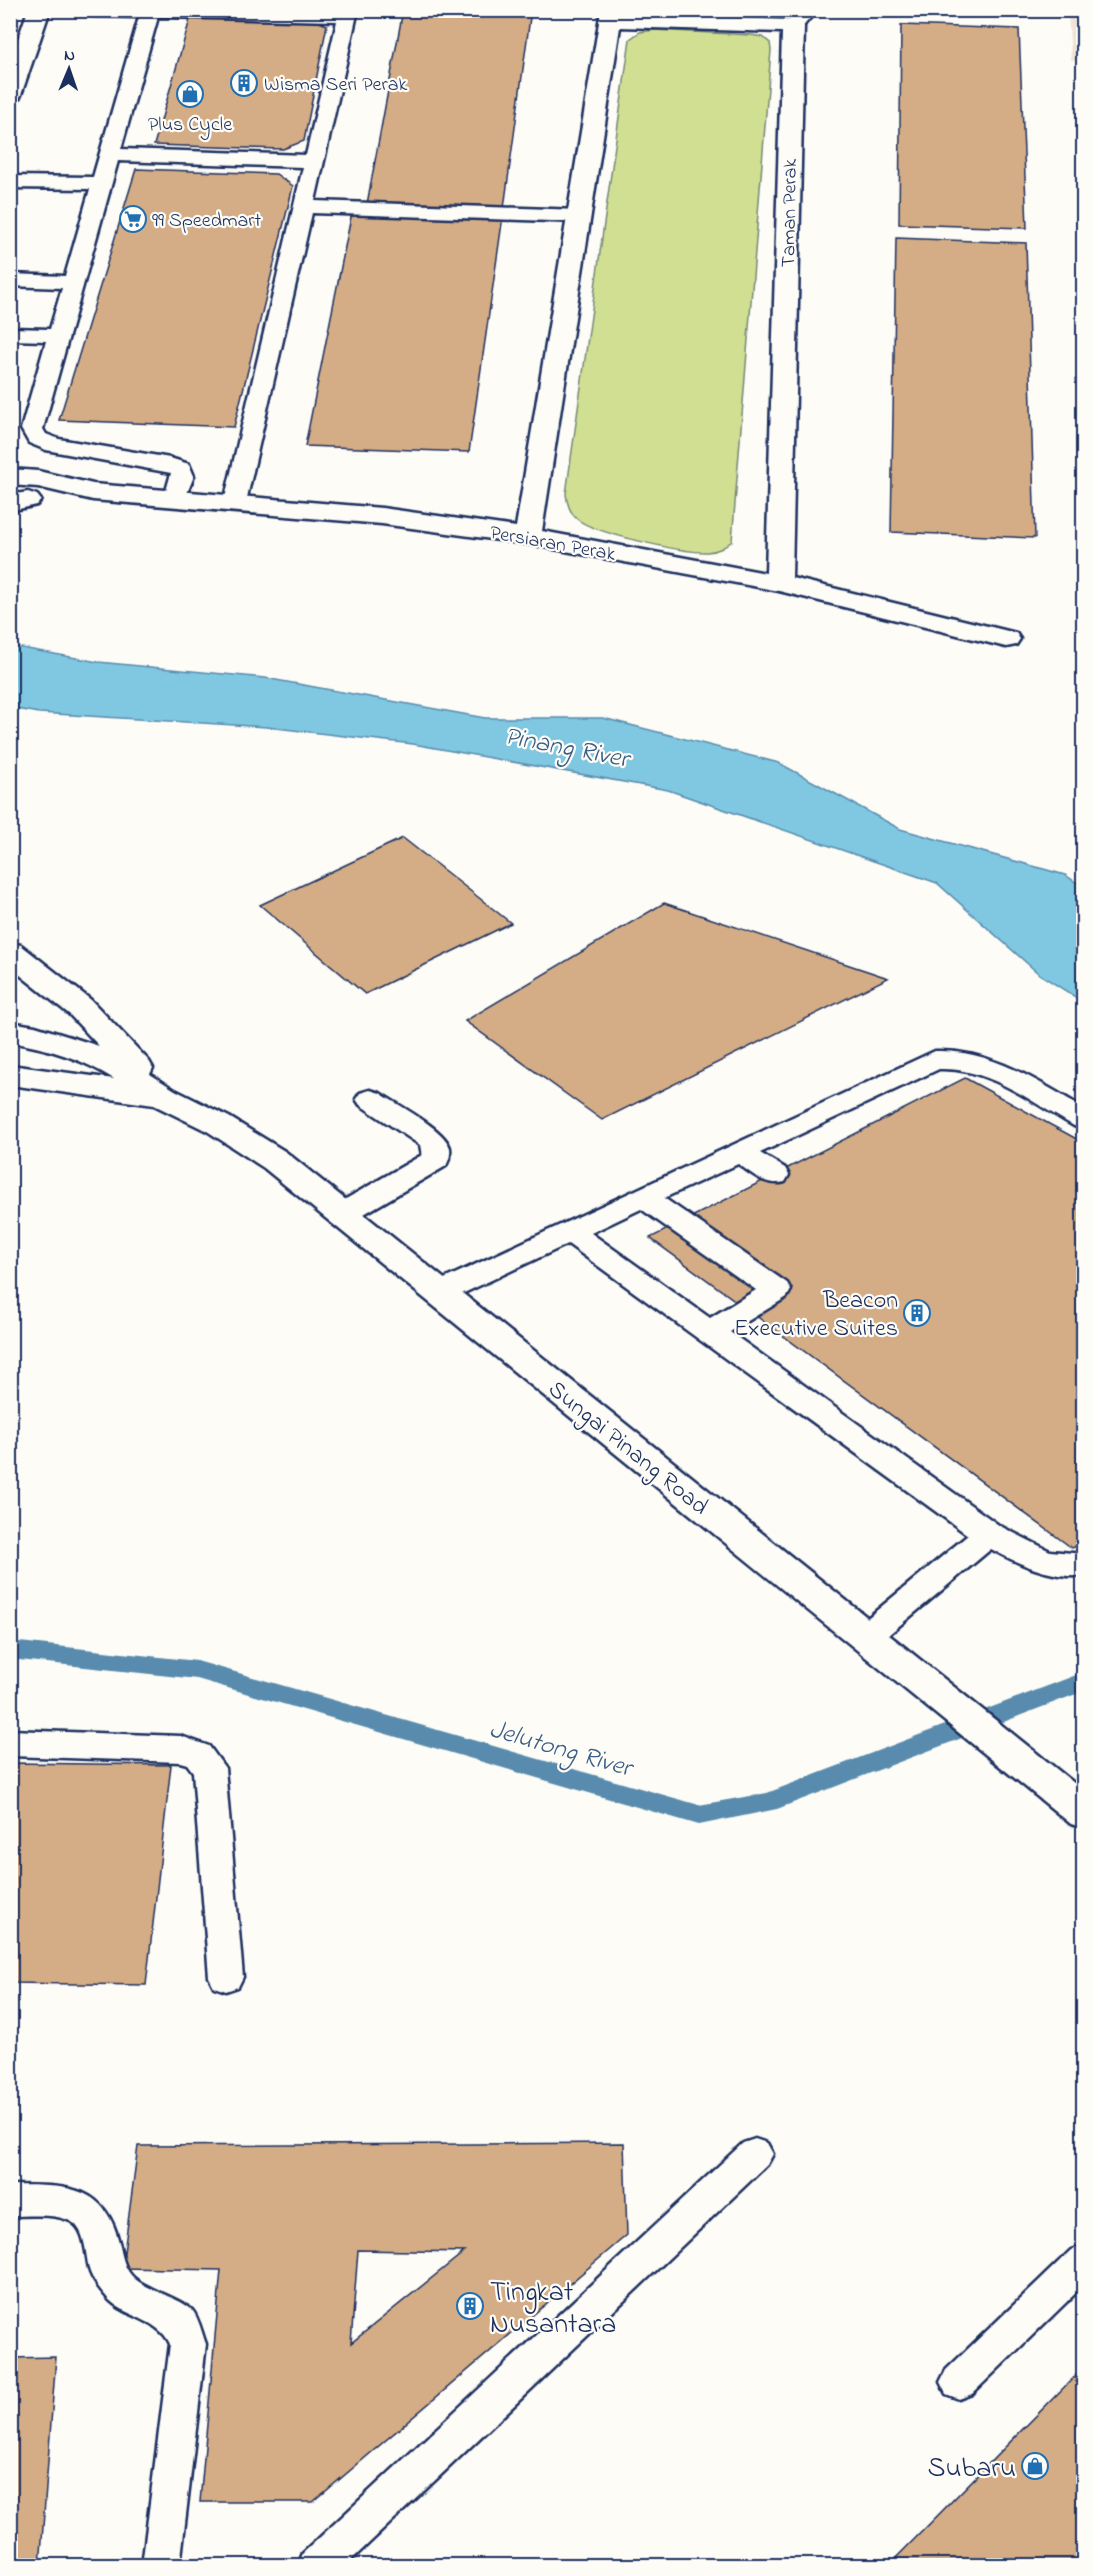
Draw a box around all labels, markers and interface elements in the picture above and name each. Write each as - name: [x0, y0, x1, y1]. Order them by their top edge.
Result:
- north arrow: [39, 39, 99, 99]
- text: N: [64, 44, 75, 68]
- building icon: Wisma Seri Perak: [229, 68, 259, 98]
- place label: Wisma Seri Perak: [264, 71, 408, 100]
- shop icon: Plus Cycle: [175, 79, 205, 109]
- place label: Plus Cycle: [148, 111, 232, 140]
- street label: Taman Perak: [775, 158, 806, 268]
- supermarket icon: 99 Speedmart: [118, 204, 148, 234]
- place label: 99 Speedmart: [152, 207, 261, 236]
- street label: Persiaran Perak: [487, 519, 618, 570]
- water label: Pinang River: [501, 718, 635, 780]
- place label: Beacon Executive Suites: [734, 1284, 898, 1347]
- building icon: Beacon Executive Suites: [902, 1298, 932, 1328]
- street label: Sungai Pinang Road: [540, 1373, 716, 1525]
- water label: Jelutong River: [485, 1711, 639, 1789]
- place label: Tingkat Nusantara: [490, 2273, 616, 2346]
- building icon: Tingkat Nusantara: [455, 2291, 485, 2321]
- place label: Subaru: [928, 2449, 1016, 2490]
- shop icon: Subaru: [1020, 2451, 1050, 2481]

